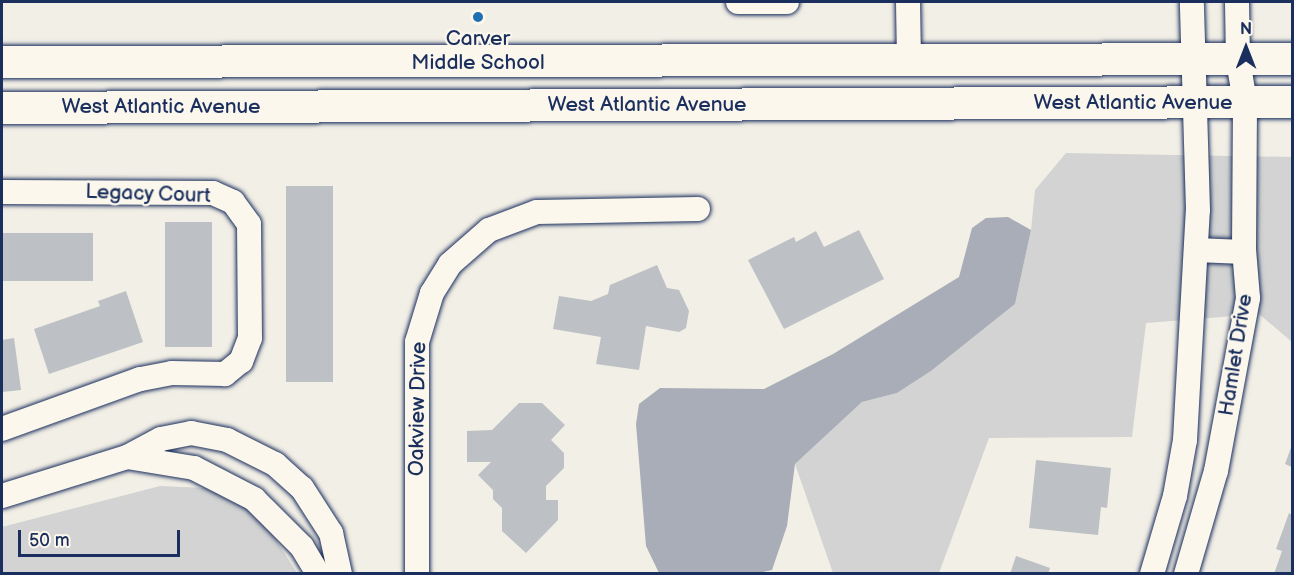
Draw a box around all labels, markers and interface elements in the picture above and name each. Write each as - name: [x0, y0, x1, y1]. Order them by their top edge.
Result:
- marker: Carver Middle School: [471, 10, 485, 24]
- north arrow: [1216, 18, 1276, 78]
- text: N: [1240, 20, 1252, 39]
- place label: Carver Middle School: [411, 26, 545, 76]
- street label: West Atlantic Avenue: [1033, 90, 1233, 116]
- street label: West Atlantic Avenue: [547, 92, 747, 118]
- street label: West Atlantic Avenue: [61, 94, 261, 120]
- street label: Legacy Court: [84, 179, 212, 209]
- street label: Hamlet Drive: [1214, 292, 1258, 418]
- street label: Oakview Drive: [404, 342, 432, 476]
- scale bar: [21, 518, 183, 556]
- text: 50 m: [29, 530, 70, 551]

